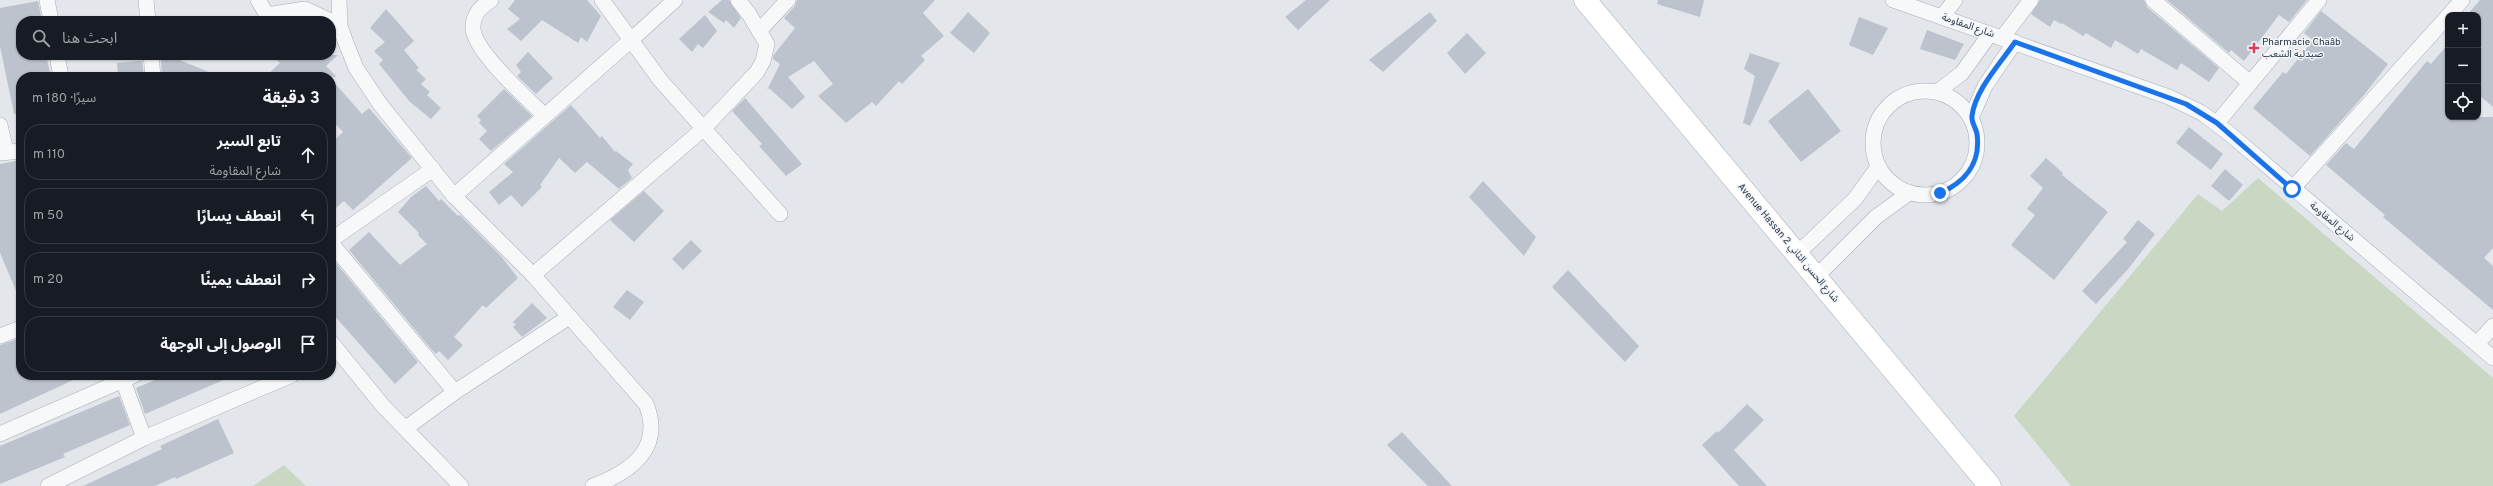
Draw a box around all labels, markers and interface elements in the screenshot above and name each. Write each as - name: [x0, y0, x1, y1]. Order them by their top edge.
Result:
- street label: شارع المقاومة: [1940, 11, 1996, 41]
- map controls: [2445, 12, 2481, 120]
- button: +: [2445, 12, 2481, 48]
- search box: [16, 16, 336, 60]
- icon: search: [30, 27, 52, 49]
- text: ابحث هنا: [62, 30, 117, 49]
- place label: Pharmacie Chaâb صيدلية الشعب: [2262, 36, 2341, 61]
- marker: Pharmacie Chaâb صيدلية الشعب: [2249, 43, 2259, 53]
- button: −: [2445, 48, 2481, 84]
- button: locate: [2445, 84, 2481, 120]
- text: 3 دقيقة: [263, 88, 320, 110]
- text: سيرًا · 180 m: [32, 91, 96, 107]
- text: تابع السير: [217, 133, 281, 152]
- icon: ahead: [297, 144, 319, 166]
- text: 110 m: [33, 147, 65, 163]
- text: شارع المقاومة: [209, 164, 281, 180]
- route start: [2283, 180, 2301, 198]
- street label: Avenue Hassan 2 شارع الحسن الثاني: [1734, 181, 1842, 306]
- route end: [1931, 184, 1949, 202]
- street label: شارع المقاومة: [2307, 199, 2357, 245]
- icon: left: [297, 205, 319, 227]
- text: 50 m: [33, 208, 63, 224]
- text: انعطف يسارًا: [197, 208, 281, 227]
- icon: right: [297, 269, 319, 291]
- text: 20 m: [33, 272, 63, 288]
- text: انعطف يمينًا: [201, 272, 281, 291]
- icon: arrive: [297, 333, 319, 355]
- text: الوصول إلى الوجهة: [160, 336, 281, 355]

